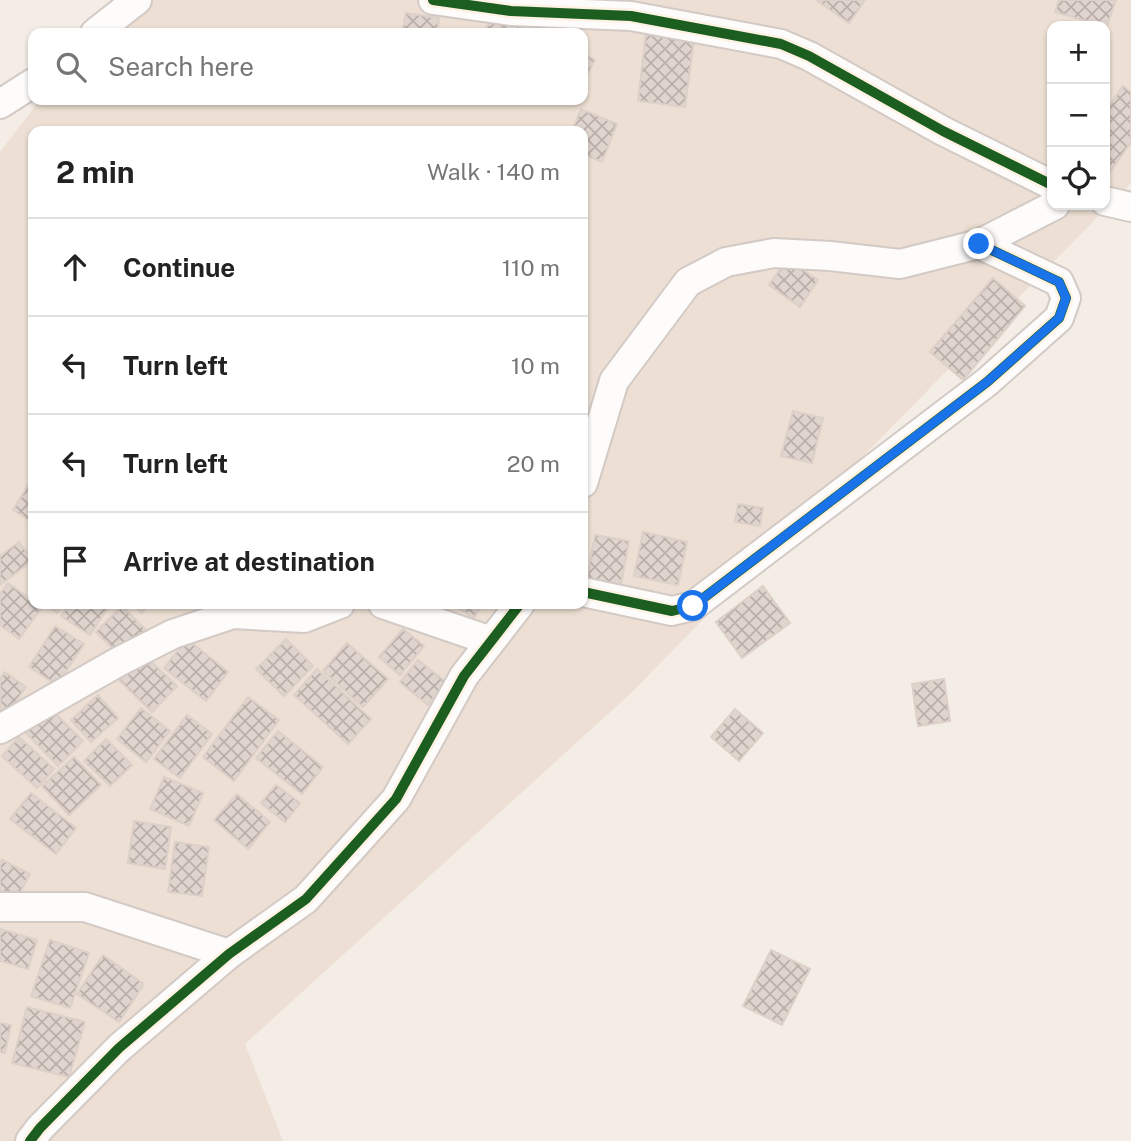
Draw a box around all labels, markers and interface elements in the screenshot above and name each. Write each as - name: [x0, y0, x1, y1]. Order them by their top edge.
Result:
- map controls: [1047, 21, 1110, 210]
- button: +: [1047, 21, 1110, 84]
- search box: [28, 28, 588, 105]
- icon: search: [52, 48, 90, 86]
- text: Search here: [108, 51, 254, 82]
- button: −: [1047, 84, 1110, 147]
- button: locate: [1047, 147, 1110, 210]
- text: 2 min: [56, 154, 135, 190]
- text: Walk · 140 m: [427, 158, 560, 185]
- route end: [963, 228, 994, 259]
- icon: ahead: [56, 248, 94, 286]
- text: Continue: [123, 252, 235, 283]
- text: 110 m: [502, 254, 560, 281]
- icon: left: [56, 346, 94, 384]
- text: Turn left: [123, 350, 228, 381]
- text: 10 m: [511, 352, 560, 379]
- icon: left: [56, 444, 94, 482]
- text: Turn left: [123, 448, 228, 479]
- text: 20 m: [507, 450, 560, 477]
- icon: arrive: [56, 542, 94, 580]
- text: Arrive at destination: [123, 546, 375, 577]
- route start: [677, 590, 708, 621]

